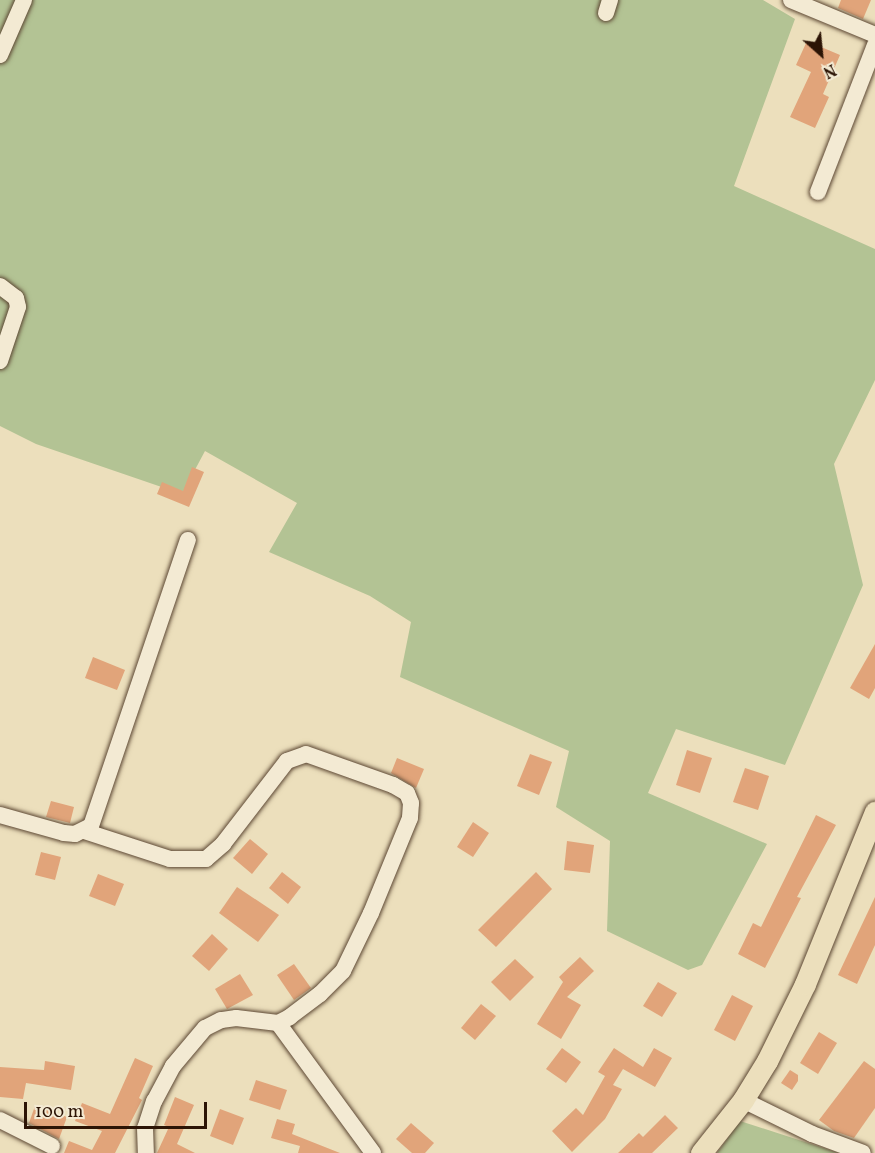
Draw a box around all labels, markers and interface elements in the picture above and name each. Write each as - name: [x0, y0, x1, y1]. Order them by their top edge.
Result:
- north arrow: [791, 24, 851, 84]
- text: N: [819, 58, 839, 82]
- scale bar: [27, 1090, 210, 1128]
- text: 100 m: [35, 1100, 84, 1125]

